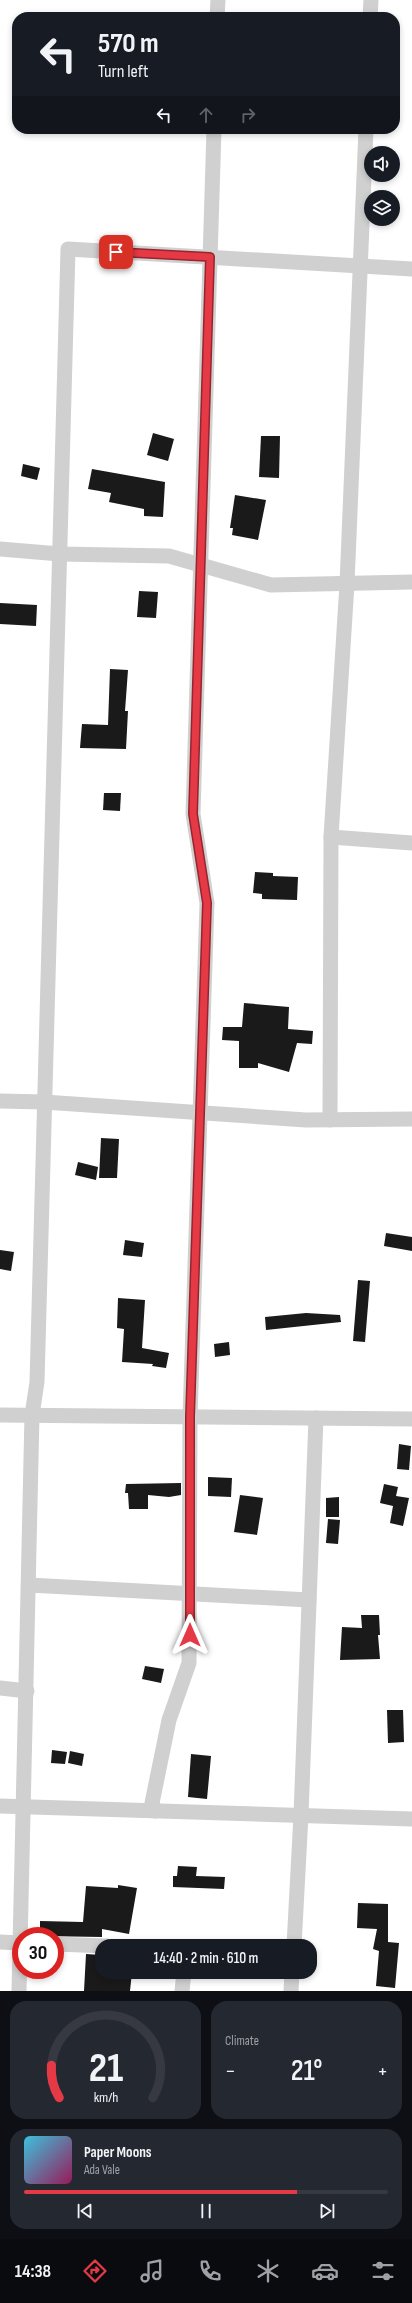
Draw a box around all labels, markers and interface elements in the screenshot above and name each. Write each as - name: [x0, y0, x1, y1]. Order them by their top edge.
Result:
- text: 570 m: [98, 27, 159, 60]
- icon: left: [32, 28, 84, 80]
- text: Turn left: [98, 61, 149, 82]
- icon: left: [153, 104, 175, 126]
- icon: ahead: [195, 104, 217, 126]
- icon: right: [237, 104, 259, 126]
- map controls: [364, 146, 400, 226]
- button: sound: [364, 146, 400, 182]
- button: layers: [364, 190, 400, 226]
- pin: [99, 235, 133, 269]
- icon: arrive: [105, 241, 127, 263]
- position arrow: [169, 1614, 211, 1656]
- speed limit sign: 30: [12, 1927, 64, 1979]
- text: 14:40 · 2 min · 610 m: [154, 1949, 258, 1968]
- text: Climate: [225, 2033, 259, 2049]
- text: 21: [88, 2044, 123, 2093]
- text: 21°: [291, 2053, 322, 2089]
- text: −: [225, 2058, 236, 2085]
- text: +: [377, 2058, 388, 2085]
- text: km/h: [93, 2089, 118, 2106]
- text: Paper Moons: [84, 2143, 152, 2162]
- text: Ada Vale: [84, 2162, 120, 2178]
- icon: previous: [74, 2200, 96, 2222]
- icon: pause: [195, 2200, 217, 2222]
- icon: next: [316, 2200, 338, 2222]
- icon: directions: [81, 2257, 109, 2285]
- icon: music: [138, 2257, 166, 2285]
- icon: phone: [196, 2257, 224, 2285]
- icon: climate: [254, 2257, 282, 2285]
- icon: car: [311, 2257, 339, 2285]
- icon: filters: [369, 2257, 397, 2285]
- text: 14:38: [15, 2261, 51, 2282]

